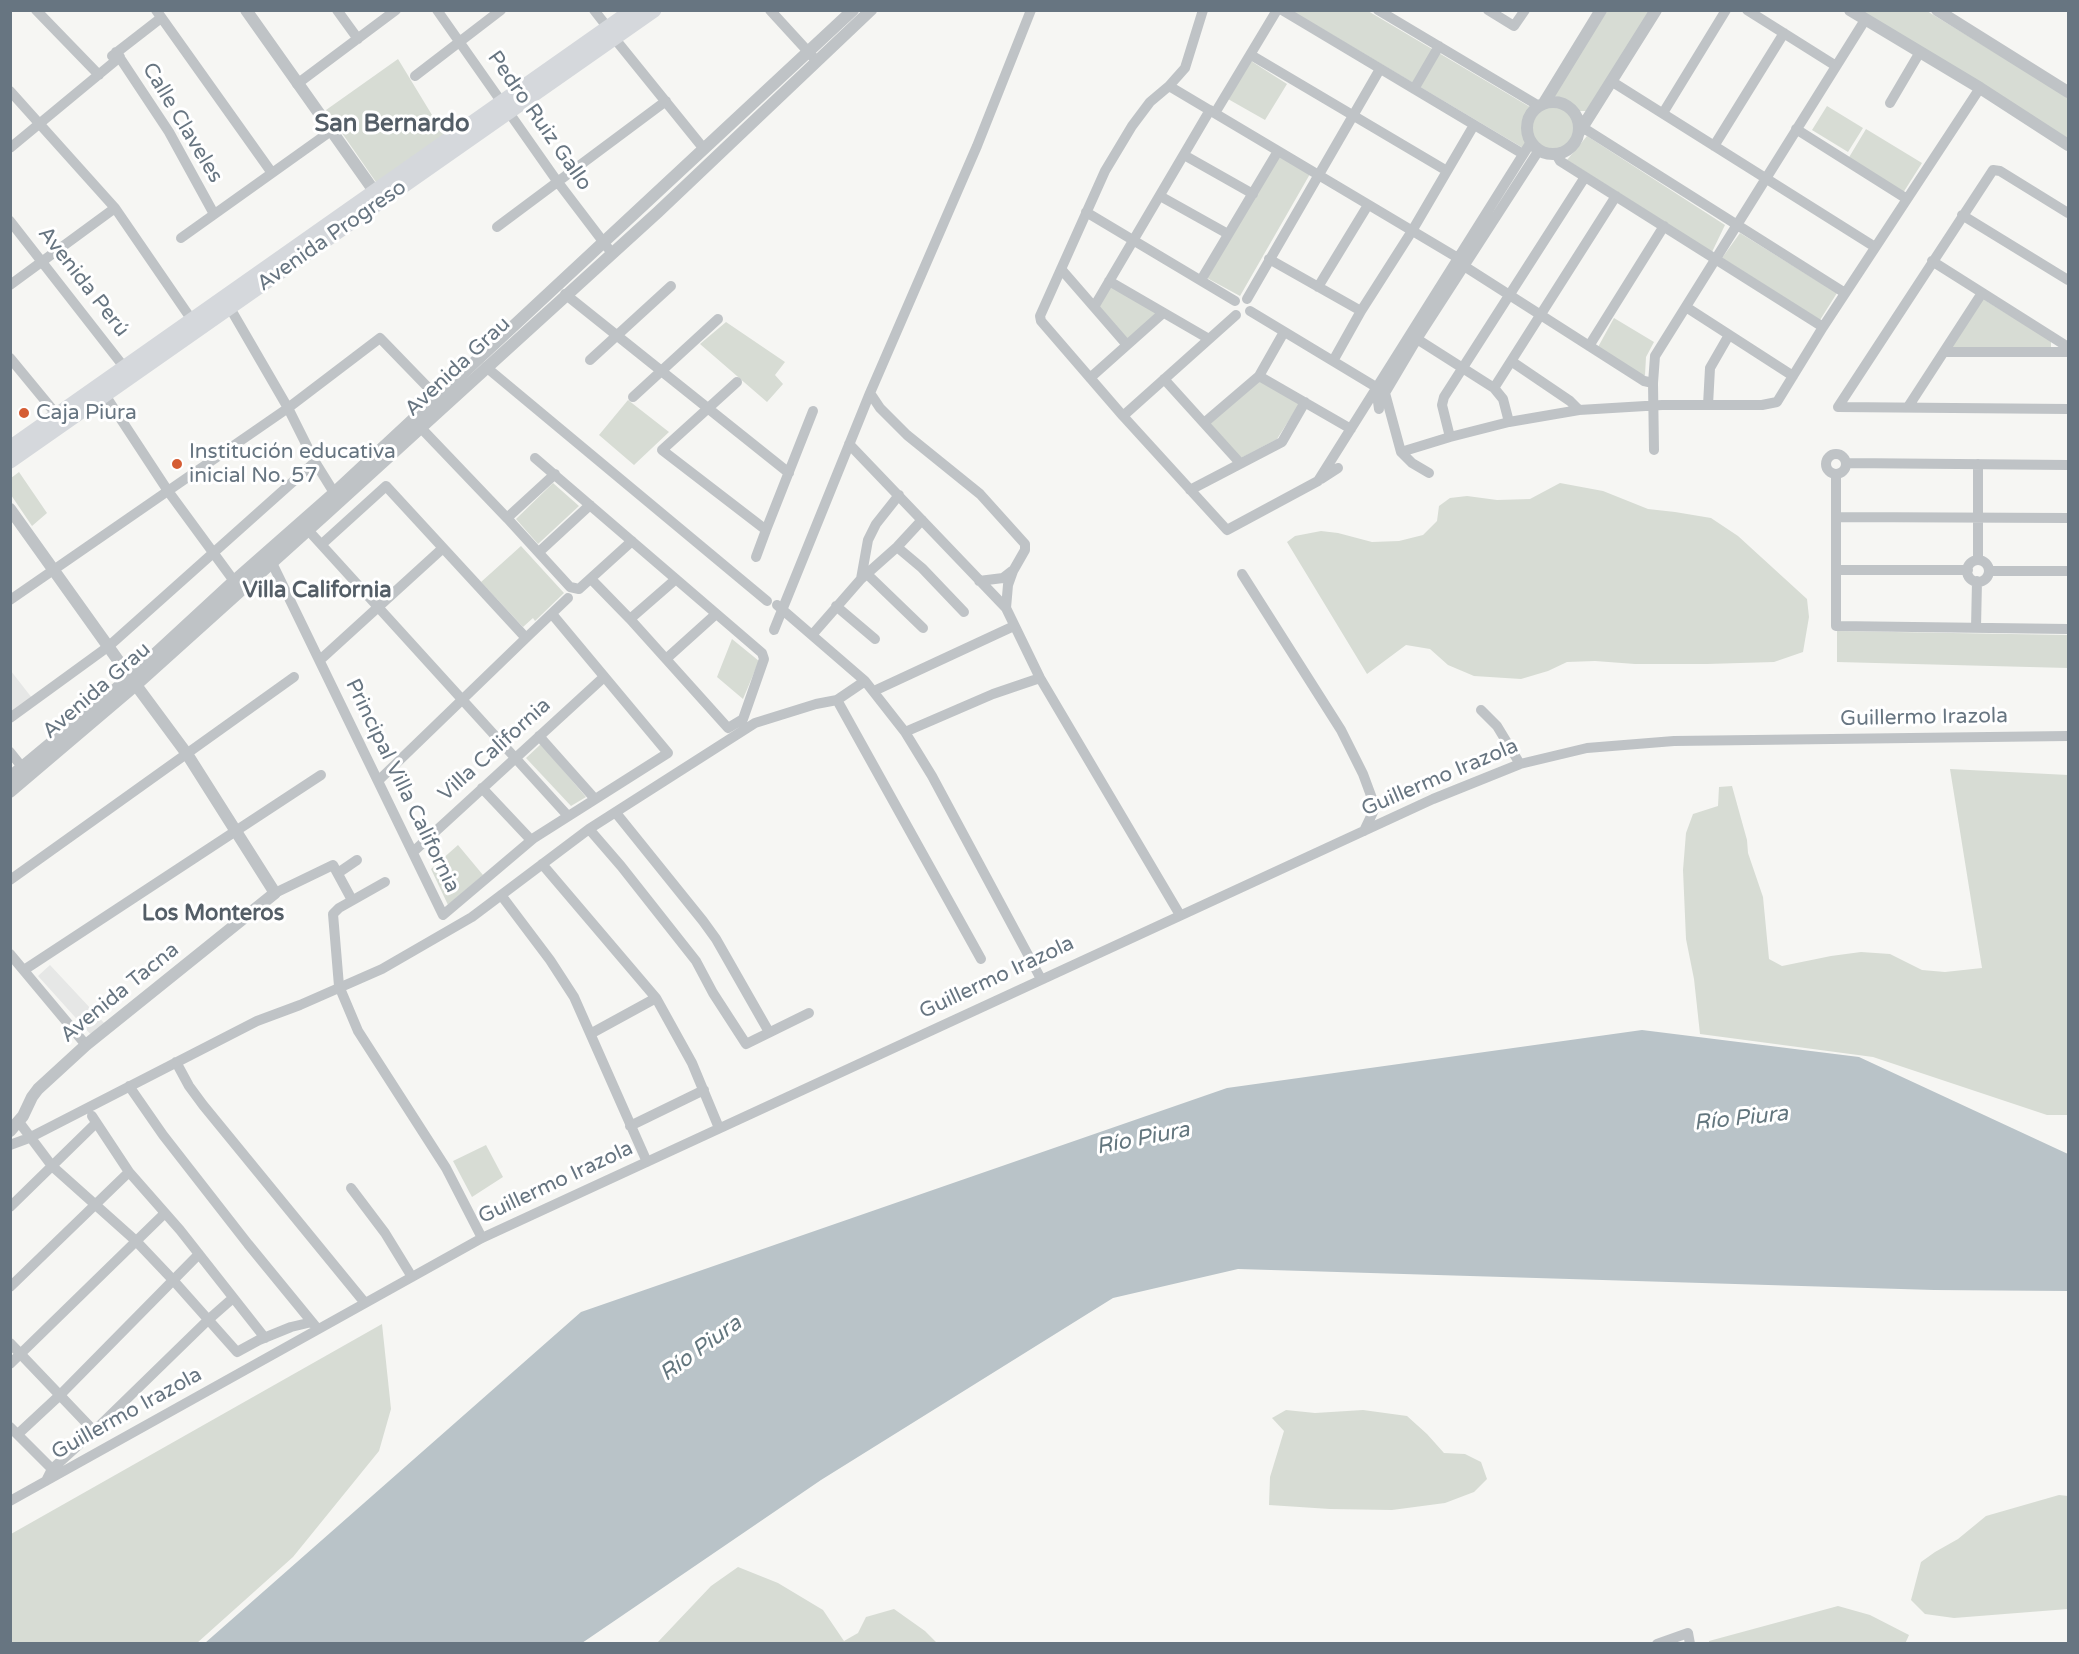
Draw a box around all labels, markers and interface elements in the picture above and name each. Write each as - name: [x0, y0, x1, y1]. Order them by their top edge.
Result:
- street label: Pedro Ruiz Gallo: [481, 46, 597, 196]
- street label: Calle Claveles: [136, 58, 228, 188]
- district label: San Bernardo: [314, 111, 470, 139]
- street label: Avenida Progreso: [252, 175, 412, 297]
- street label: Avenida Perú: [32, 222, 134, 342]
- street label: Avenida Grau: [400, 312, 516, 422]
- place label: Caja Piura: [36, 400, 137, 426]
- marker: Caja Piura: [17, 406, 31, 420]
- place label: Institución educativa inicial No. 57: [189, 439, 396, 489]
- marker: Institución educativa inicial No. 57: [170, 457, 184, 471]
- district label: Villa California: [243, 578, 391, 604]
- street label: Avenida Grau: [38, 637, 156, 745]
- street label: Principal Villa California: [339, 675, 465, 897]
- street label: Villa California: [434, 693, 556, 807]
- street label: Guillermo Irazola: [1840, 704, 2008, 732]
- street label: Guillermo Irazola: [1358, 734, 1522, 822]
- district label: Los Monteros: [142, 901, 284, 927]
- street label: Guillermo Irazola: [916, 931, 1078, 1025]
- street label: Avenida Tacna: [56, 938, 184, 1048]
- water label: Río Piura: [1693, 1101, 1789, 1137]
- water label: Río Piura: [1094, 1117, 1192, 1161]
- street label: Guillermo Irazola: [475, 1136, 637, 1230]
- water label: Río Piura: [655, 1311, 747, 1387]
- street label: Guillermo Irazola: [48, 1362, 206, 1466]

